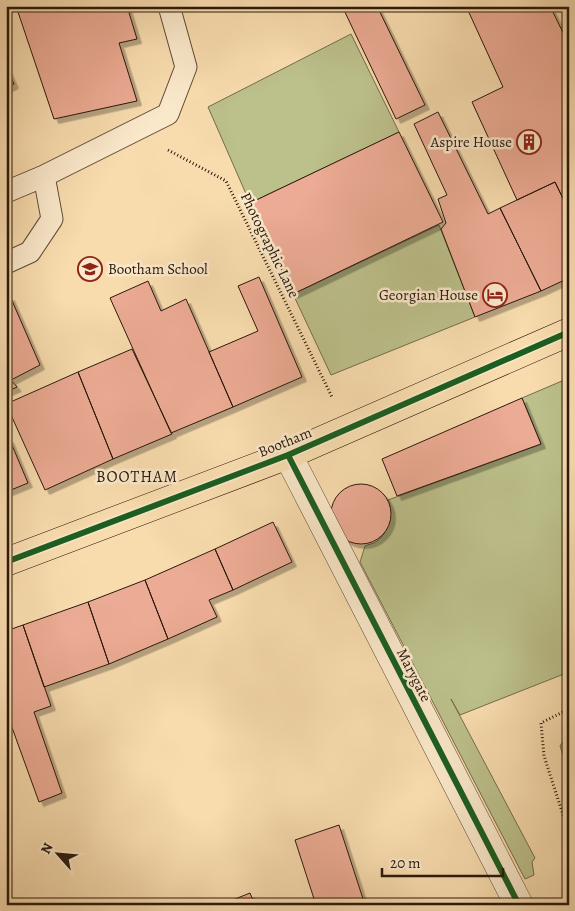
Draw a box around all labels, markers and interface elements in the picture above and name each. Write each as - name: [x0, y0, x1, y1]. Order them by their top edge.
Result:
- building icon: Aspire House: [516, 129, 542, 155]
- place label: Aspire House: [429, 132, 512, 152]
- street label: Photographic Lane: [236, 189, 304, 301]
- school or university icon: Bootham School: [77, 256, 103, 282]
- place label: Bootham School: [108, 259, 208, 279]
- hotel icon: Georgian House: [482, 282, 508, 308]
- place label: Georgian House: [379, 285, 478, 305]
- street label: Bootham: [255, 422, 315, 462]
- district label: BOOTHAM: [96, 466, 178, 488]
- street label: Marygate: [392, 645, 436, 706]
- north arrow: [32, 828, 82, 878]
- text: N: [36, 839, 58, 857]
- scale bar: [382, 846, 504, 878]
- text: 20 m: [390, 853, 421, 873]

